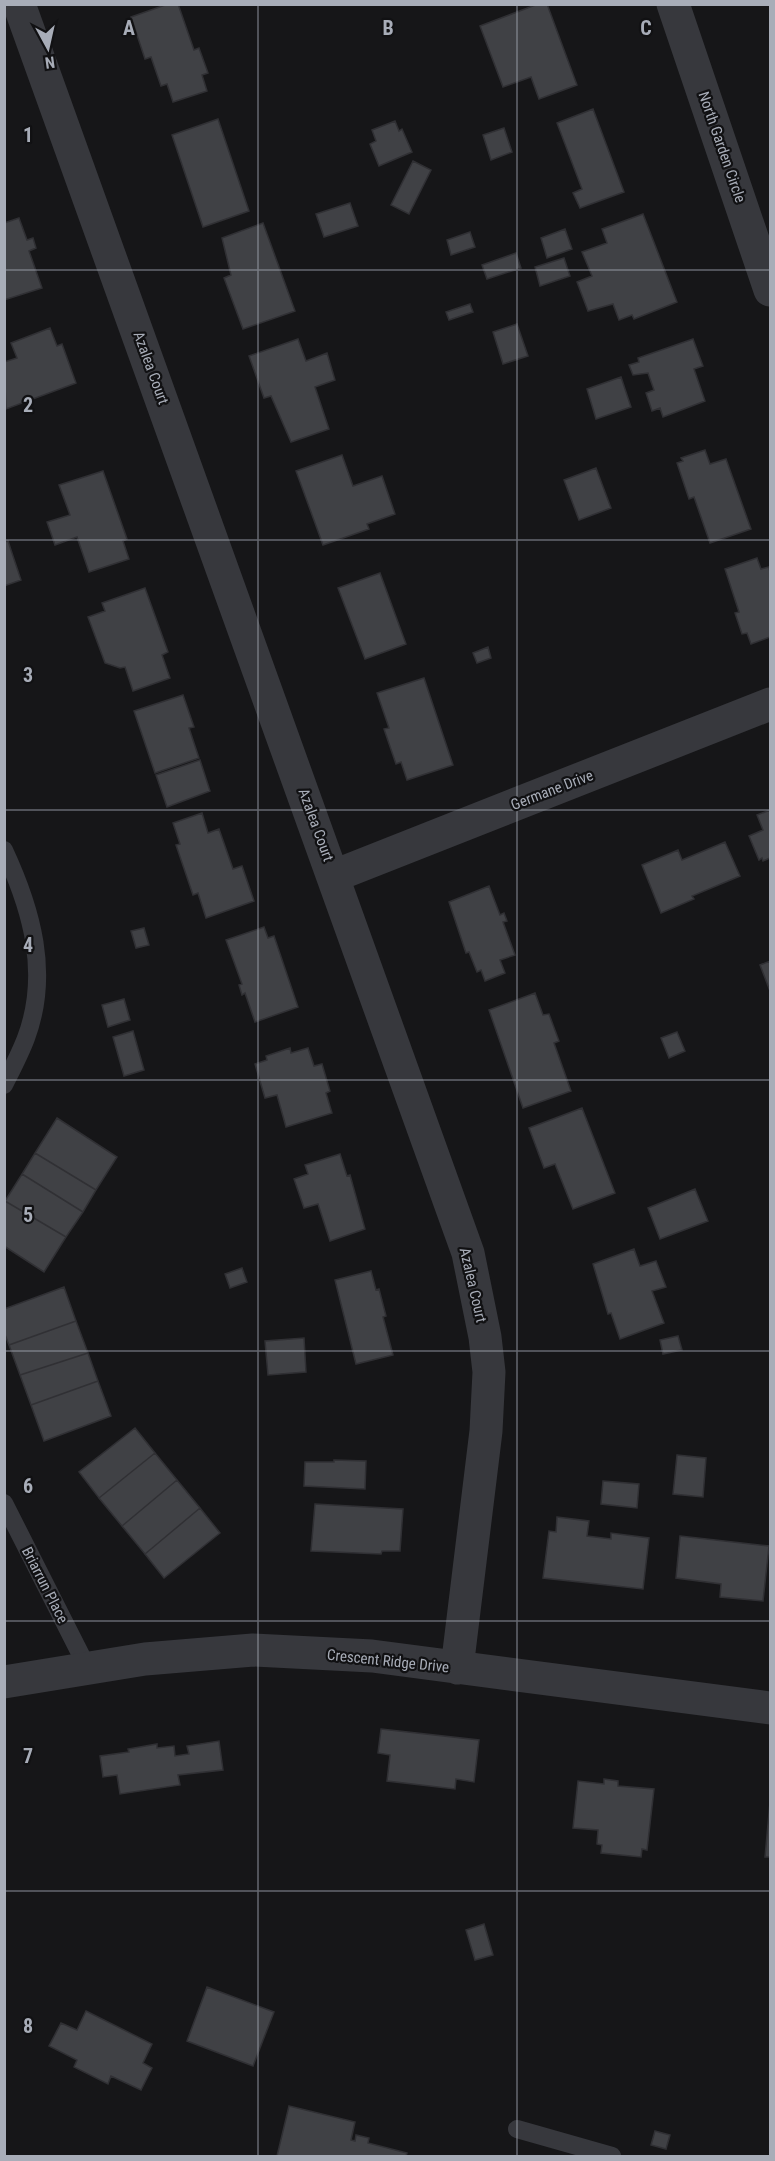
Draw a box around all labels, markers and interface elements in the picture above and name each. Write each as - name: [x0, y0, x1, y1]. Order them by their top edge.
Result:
- text: A: [123, 16, 135, 40]
- text: B: [382, 16, 394, 40]
- text: C: [640, 16, 652, 40]
- north arrow: [18, 18, 78, 78]
- text: N: [44, 52, 56, 72]
- street label: North Garden Circle: [695, 89, 749, 205]
- text: 1: [23, 123, 33, 147]
- street label: Azalea Court: [129, 329, 173, 407]
- text: 2: [23, 393, 33, 417]
- text: 3: [23, 663, 33, 687]
- street label: Germane Drive: [508, 766, 596, 814]
- street label: Azalea Court: [294, 786, 338, 864]
- text: 4: [23, 933, 33, 957]
- text: 5: [23, 1203, 33, 1227]
- street label: Azalea Court: [456, 1246, 490, 1324]
- text: 6: [23, 1474, 33, 1498]
- street label: Briarrun Place: [18, 1544, 72, 1626]
- street label: Crescent Ridge Drive: [326, 1646, 450, 1676]
- text: 7: [23, 1744, 33, 1768]
- text: 8: [23, 2014, 33, 2038]

